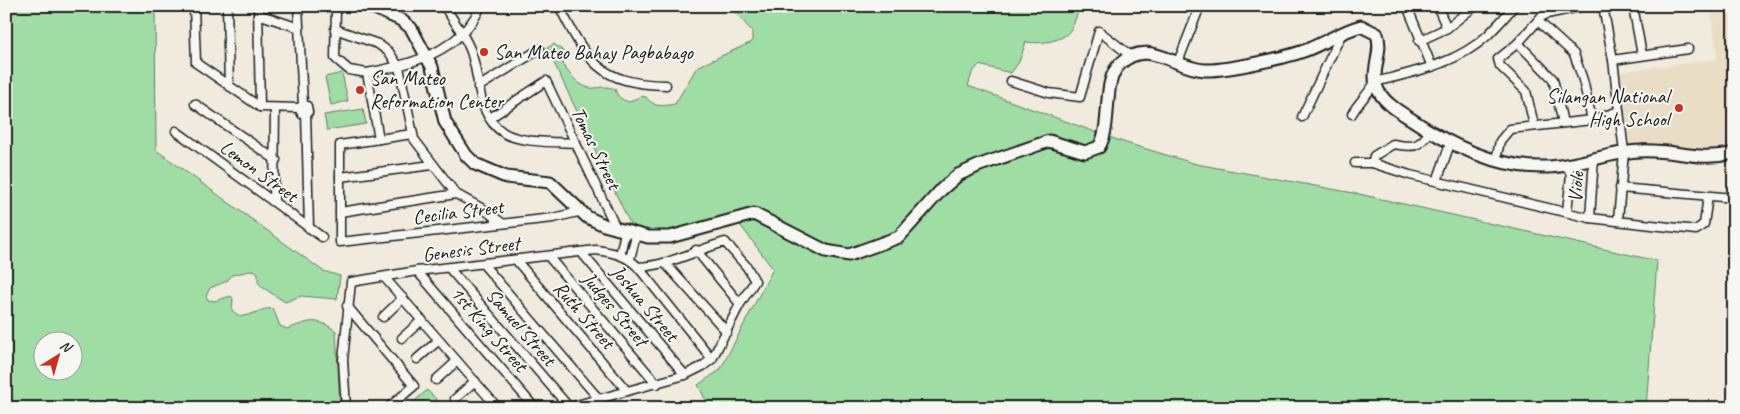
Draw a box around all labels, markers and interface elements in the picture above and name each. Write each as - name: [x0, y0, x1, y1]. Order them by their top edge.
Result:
- place label: San Mateo Bahay Pagbabago: [494, 40, 694, 65]
- marker: San Mateo Bahay Pagbabago: [478, 46, 490, 58]
- place label: San Mateo Reformation Center: [370, 66, 505, 114]
- marker: San Mateo Reformation Center: [354, 84, 366, 96]
- place label: Silangan National High School: [1546, 84, 1673, 132]
- marker: Silangan National High School: [1673, 102, 1685, 114]
- street label: Tomas Street: [565, 103, 628, 195]
- street label: Lemon Street: [215, 134, 305, 209]
- street label: Viole: [1562, 169, 1590, 203]
- street label: Cecilia Street: [411, 194, 507, 230]
- street label: Genesis Street: [421, 230, 524, 267]
- street label: Joshua Street: [605, 259, 686, 348]
- street label: Judges Street: [576, 266, 656, 354]
- street label: Ruth Street: [548, 276, 622, 356]
- street label: 1st King Street: [445, 281, 535, 379]
- street label: Samuel Street: [480, 283, 563, 373]
- north arrow: [32, 332, 82, 382]
- text: N: [57, 337, 76, 357]

